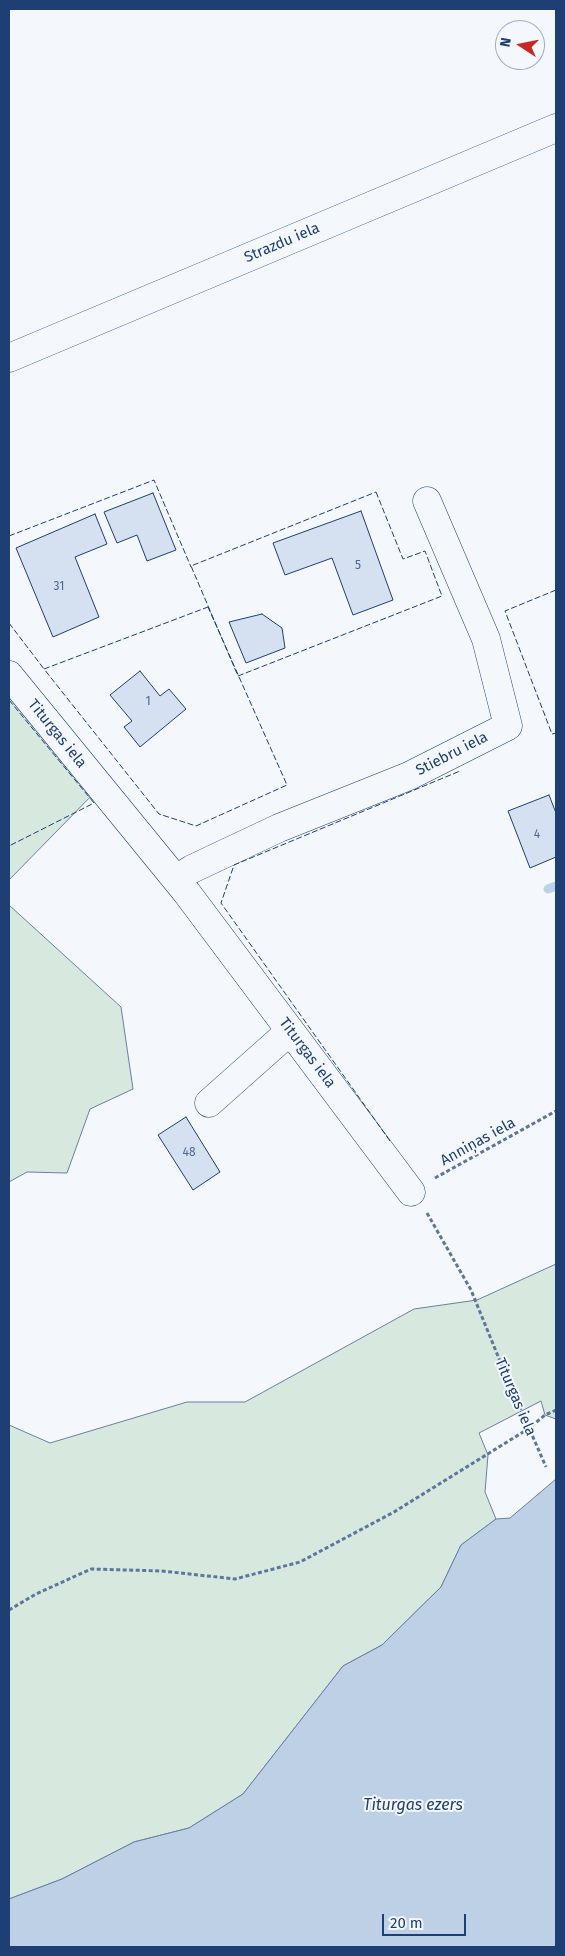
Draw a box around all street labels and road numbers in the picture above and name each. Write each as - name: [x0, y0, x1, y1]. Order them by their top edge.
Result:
- street label: Strazdu iela: [242, 219, 322, 267]
- street label: Titurgas iela: [24, 696, 90, 772]
- street label: Stiebru iela: [413, 728, 491, 780]
- street label: Titurgas iela: [275, 1014, 339, 1092]
- street label: Anniņas iela: [437, 1114, 519, 1170]
- street label: Titurgas iela: [490, 1355, 540, 1439]

